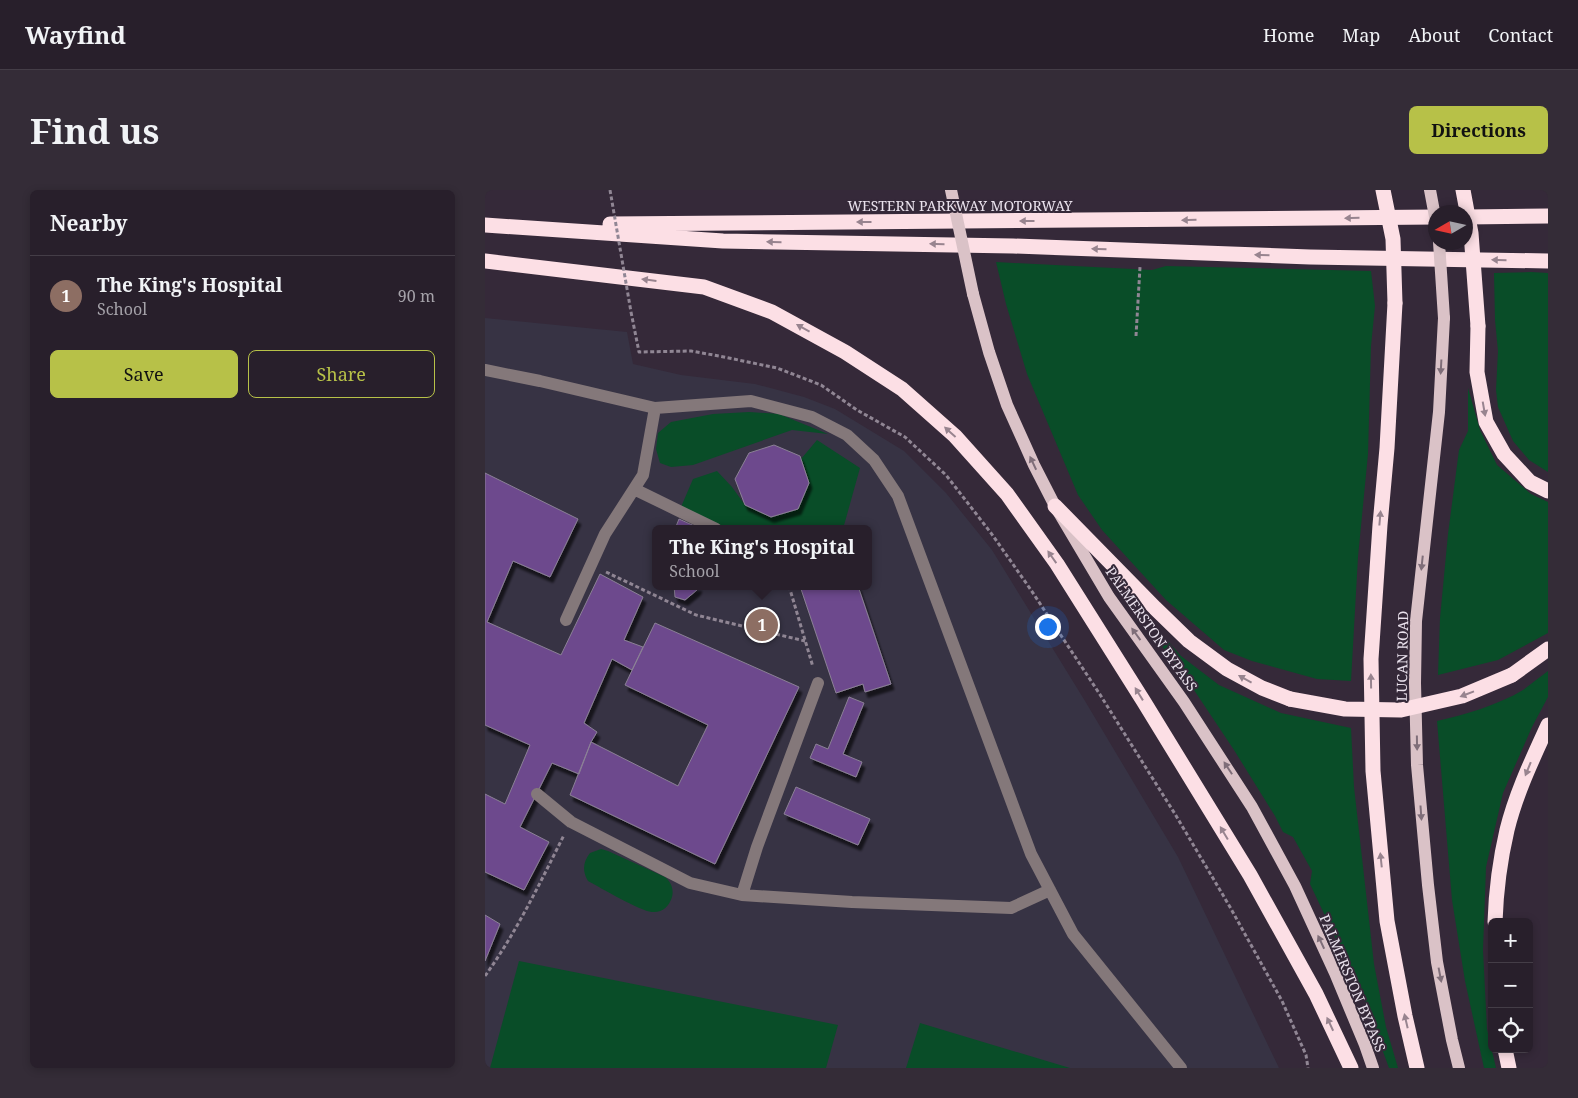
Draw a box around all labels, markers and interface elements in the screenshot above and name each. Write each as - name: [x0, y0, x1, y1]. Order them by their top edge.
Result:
- text: Wayfind: [25, 18, 126, 51]
- text: Home: [1263, 23, 1314, 47]
- text: Map: [1342, 23, 1380, 47]
- text: About: [1408, 23, 1460, 47]
- text: Contact: [1488, 23, 1553, 47]
- button: Directions: [1409, 106, 1548, 154]
- text: Find us: [30, 107, 159, 154]
- street label: WESTERN PARKWAY MOTORWAY: [847, 196, 1073, 215]
- north arrow: [1428, 205, 1473, 250]
- text: Nearby: [50, 209, 128, 237]
- one-way arrow: [1344, 214, 1360, 222]
- one-way arrow: [1181, 216, 1197, 224]
- one-way arrow: [1019, 217, 1035, 225]
- one-way arrow: [856, 218, 872, 226]
- one-way arrow: [766, 238, 782, 246]
- one-way arrow: [929, 240, 945, 248]
- one-way arrow: [1091, 245, 1107, 253]
- one-way arrow: [1253, 250, 1269, 258]
- one-way arrow: [1491, 256, 1507, 264]
- text: The King's Hospital: [97, 272, 283, 298]
- one-way arrow: [641, 276, 657, 284]
- text: 1: [61, 285, 71, 307]
- text: 90 m: [398, 285, 435, 307]
- text: School: [97, 298, 147, 320]
- one-way arrow: [795, 324, 810, 332]
- button: Save: [50, 350, 238, 398]
- button: Share: [248, 350, 435, 398]
- one-way arrow: [1437, 359, 1445, 375]
- one-way arrow: [1480, 401, 1488, 417]
- one-way arrow: [944, 426, 956, 437]
- one-way arrow: [1029, 455, 1037, 470]
- one-way arrow: [1377, 510, 1385, 526]
- popup: [652, 525, 872, 590]
- text: The King's Hospital: [669, 534, 855, 560]
- one-way arrow: [1047, 551, 1057, 564]
- one-way arrow: [1418, 556, 1426, 572]
- text: School: [669, 560, 719, 582]
- street label: PALMERSTON BYPASS: [1102, 563, 1202, 695]
- pin: 1: [746, 606, 778, 644]
- street label: LUCAN ROAD: [1392, 611, 1412, 701]
- your location: [1035, 614, 1061, 640]
- one-way arrow: [1131, 627, 1141, 641]
- one-way arrow: [1367, 672, 1375, 688]
- one-way arrow: [1238, 675, 1253, 683]
- one-way arrow: [1135, 688, 1144, 701]
- one-way arrow: [1459, 690, 1474, 698]
- one-way arrow: [1413, 735, 1421, 751]
- one-way arrow: [1223, 762, 1232, 775]
- one-way arrow: [1524, 762, 1532, 777]
- one-way arrow: [1417, 805, 1425, 821]
- one-way arrow: [1220, 827, 1229, 840]
- one-way arrow: [1377, 852, 1385, 868]
- street label: PALMERSTON BYPASS: [1315, 911, 1391, 1055]
- map controls: [1488, 918, 1533, 1053]
- button: +: [1488, 918, 1533, 963]
- one-way arrow: [1317, 935, 1325, 949]
- button: −: [1488, 963, 1533, 1008]
- one-way arrow: [1436, 967, 1444, 983]
- button: locate: [1488, 1008, 1533, 1053]
- one-way arrow: [1402, 1013, 1410, 1028]
- one-way arrow: [1326, 1017, 1334, 1031]

